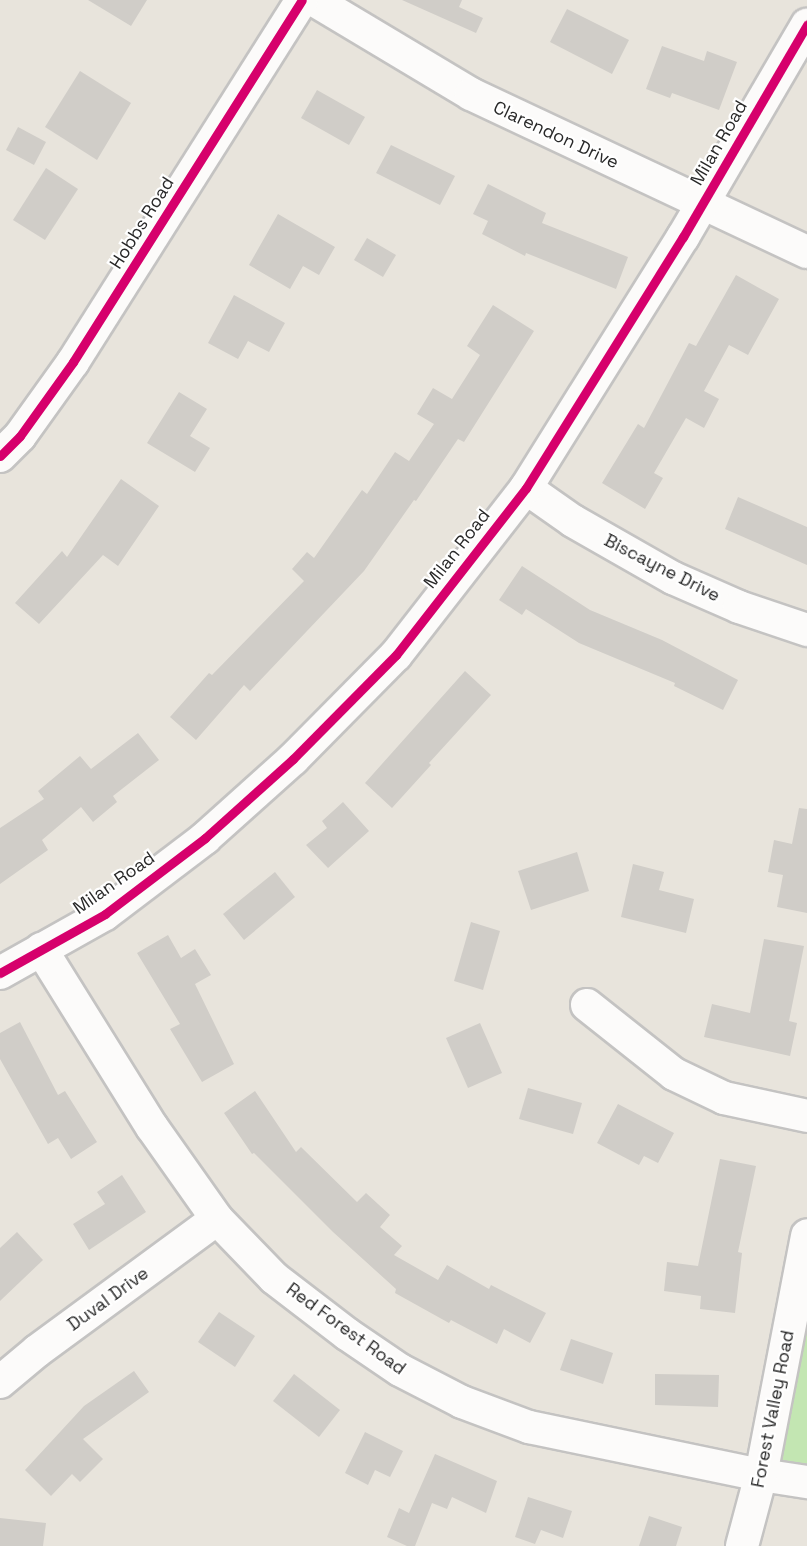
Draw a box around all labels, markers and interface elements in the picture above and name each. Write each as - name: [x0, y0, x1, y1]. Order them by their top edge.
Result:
- street label: Clarendon Drive: [490, 96, 622, 174]
- street label: Milan Road: [686, 97, 752, 189]
- street label: Hobbs Road: [105, 173, 179, 273]
- street label: Milan Road: [419, 505, 495, 593]
- street label: Biscayne Drive: [600, 530, 724, 606]
- street label: Milan Road: [69, 847, 159, 919]
- street label: Duval Drive: [63, 1262, 153, 1336]
- street label: Red Forest Road: [282, 1278, 410, 1380]
- street label: Forest Valley Road: [747, 1328, 799, 1490]

